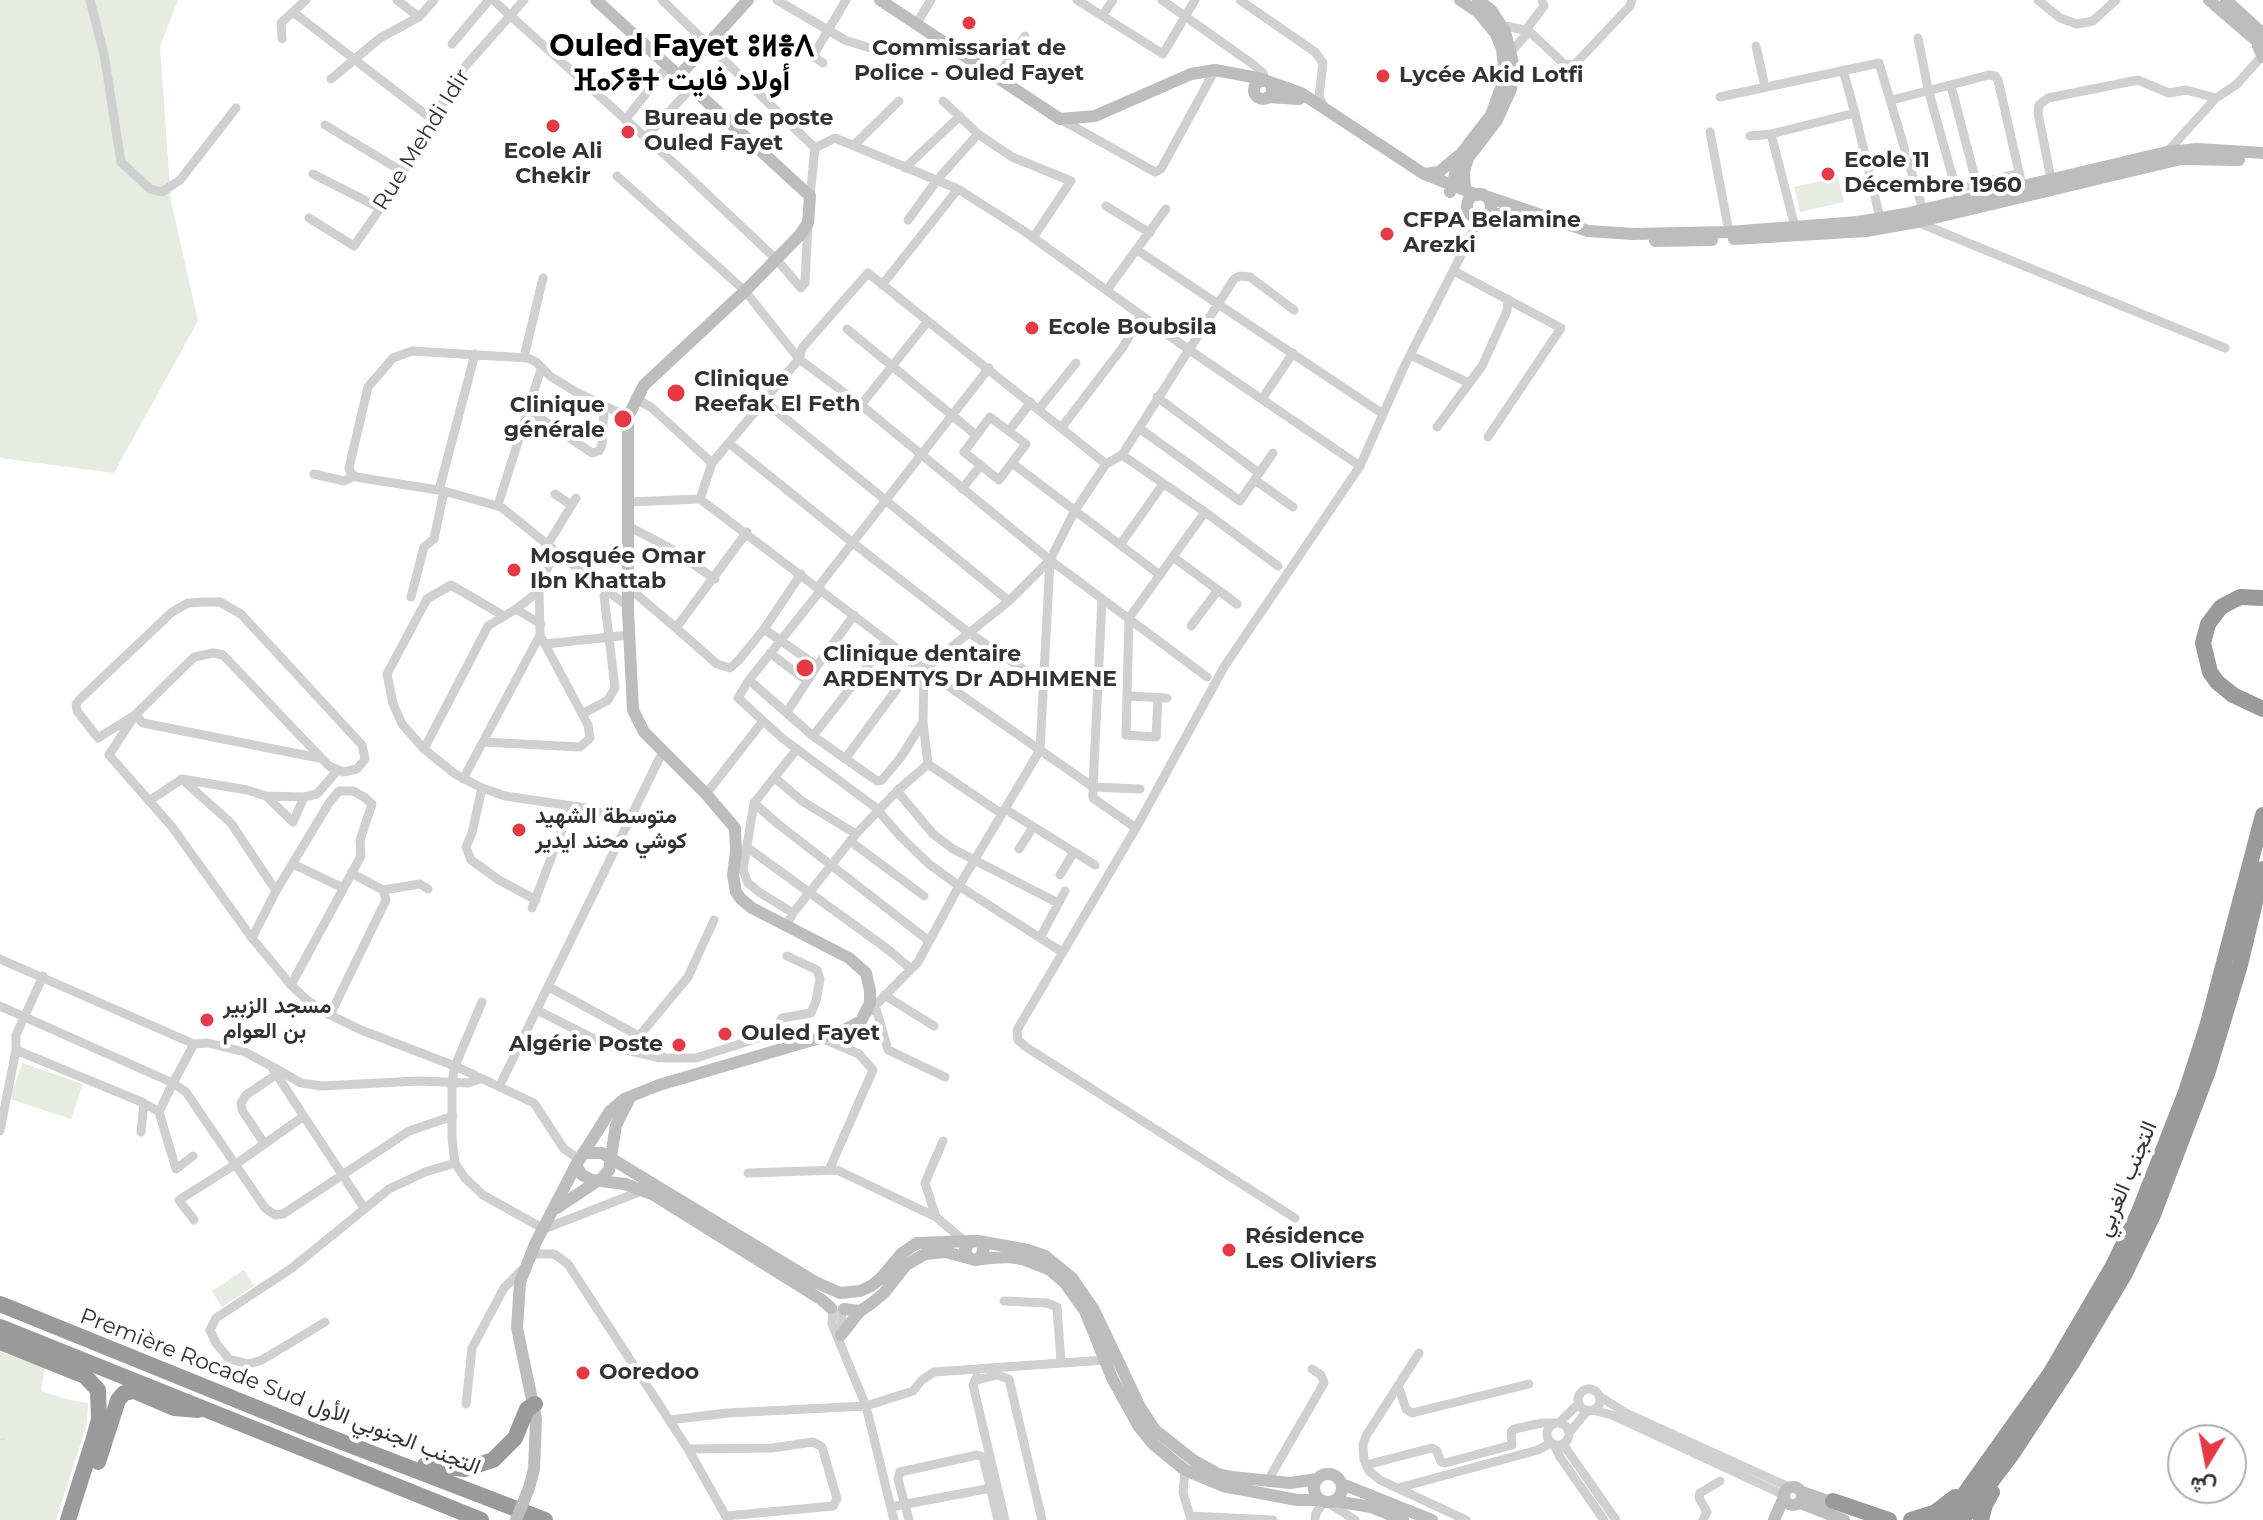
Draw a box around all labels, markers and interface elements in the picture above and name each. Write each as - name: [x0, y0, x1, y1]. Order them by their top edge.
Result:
- marker: Commissariat de Police - Ouled Fayet: [960, 14, 978, 32]
- district label: Ouled Fayet ⵓⵍⴻⴷ ⴼⴰⵢⴻⵜ أولاد فايت: [549, 29, 815, 100]
- place label: Commissariat de Police - Ouled Fayet: [854, 36, 1084, 88]
- place label: Lycée Akid Lotfi: [1399, 63, 1583, 89]
- street label: Rue Mehdi Idir: [368, 64, 476, 216]
- marker: Lycée Akid Lotfi: [1374, 67, 1392, 85]
- place label: Bureau de poste Ouled Fayet: [644, 106, 833, 158]
- marker: Ecole Ali Chekir: [544, 117, 562, 135]
- marker: Bureau de poste Ouled Fayet: [619, 123, 637, 141]
- place label: Ecole Ali Chekir: [504, 139, 602, 190]
- place label: Ecole 11 Décembre 1960: [1844, 148, 2022, 200]
- marker: Ecole 11 Décembre 1960: [1819, 165, 1837, 183]
- place label: CFPA Belamine Arezki: [1403, 208, 1581, 260]
- marker: CFPA Belamine Arezki: [1378, 225, 1396, 243]
- place label: Ecole Boubsila: [1048, 315, 1217, 341]
- marker: Ecole Boubsila: [1023, 319, 1041, 337]
- place label: Clinique Reefak El Feth: [694, 367, 860, 418]
- marker: Clinique Reefak El Feth: [665, 382, 687, 404]
- place label: Clinique générale: [504, 393, 605, 444]
- marker: Clinique générale: [612, 408, 634, 430]
- place label: Mosquée Omar Ibn Khattab: [530, 544, 706, 596]
- marker: Mosquée Omar Ibn Khattab: [505, 561, 523, 579]
- place label: Clinique dentaire ARDENTYS Dr ADHIMENE: [823, 642, 1117, 694]
- marker: Clinique dentaire ARDENTYS Dr ADHIMENE: [794, 657, 816, 679]
- place label: متوسطة الشهيد كوشي محند ايدير: [535, 804, 687, 856]
- marker: متوسطة الشهيد كوشي محند ايدير: [510, 821, 528, 839]
- place label: مسجد الزبير بن العوام: [223, 994, 331, 1046]
- marker: مسجد الزبير بن العوام: [198, 1011, 216, 1029]
- place label: Ouled Fayet: [741, 1021, 880, 1047]
- marker: Ouled Fayet: [716, 1025, 734, 1043]
- place label: Algérie Poste: [509, 1032, 663, 1058]
- marker: Algérie Poste: [670, 1036, 688, 1054]
- street label: التجنب الغربي: [2091, 1117, 2163, 1241]
- place label: Résidence Les Oliviers: [1245, 1224, 1377, 1276]
- marker: Résidence Les Oliviers: [1220, 1241, 1238, 1259]
- street label: Première Rocade Sud التجنب الجنوبي الأول: [76, 1303, 484, 1481]
- place label: Ooredoo: [599, 1360, 699, 1386]
- marker: Ooredoo: [574, 1364, 592, 1382]
- north arrow: [2167, 1424, 2247, 1504]
- text: ش: [2188, 1471, 2218, 1502]

